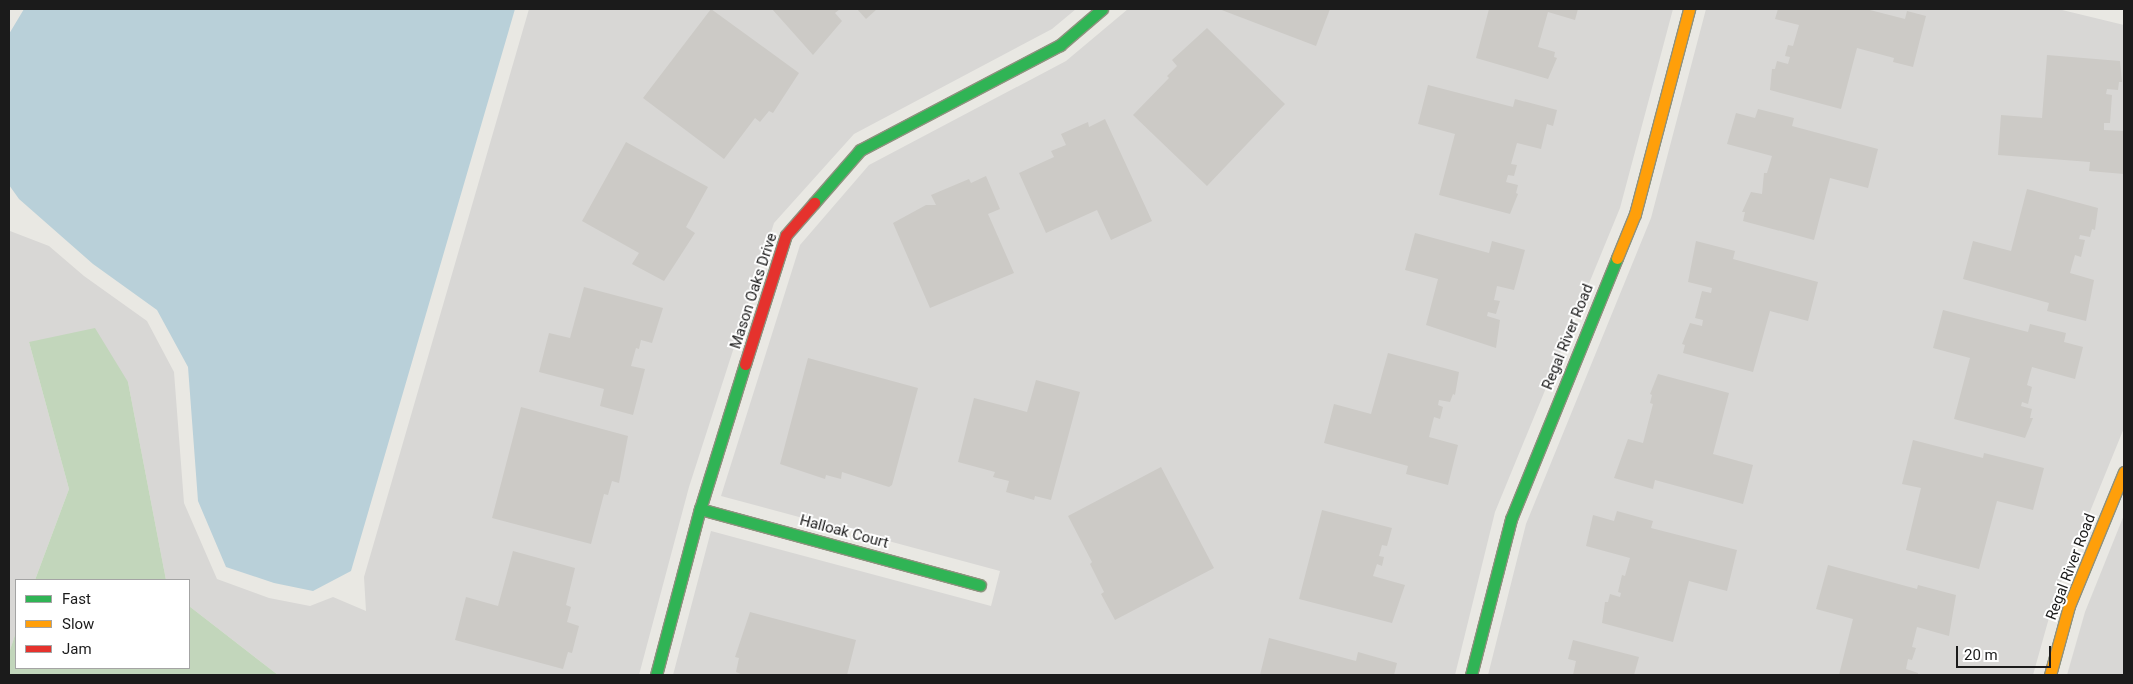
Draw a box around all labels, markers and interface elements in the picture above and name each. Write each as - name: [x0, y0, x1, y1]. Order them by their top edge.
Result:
- street label: Mason Oaks Drive: [727, 231, 781, 351]
- street label: Regal River Road: [1539, 282, 1597, 392]
- street label: Regal River Road: [2042, 511, 2100, 623]
- street label: Halloak Court: [798, 512, 890, 552]
- legend: [15, 579, 190, 669]
- text: Fast: [62, 590, 91, 608]
- text: Slow: [62, 615, 94, 633]
- scale bar: [1958, 636, 2053, 668]
- text: Jam: [62, 640, 92, 658]
- text: 20 m: [1964, 646, 1998, 664]

